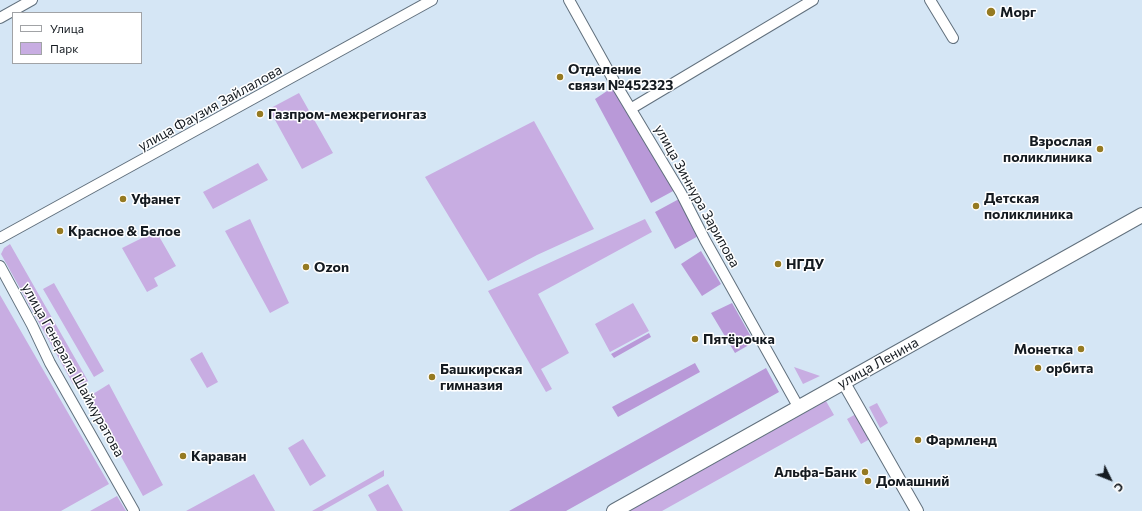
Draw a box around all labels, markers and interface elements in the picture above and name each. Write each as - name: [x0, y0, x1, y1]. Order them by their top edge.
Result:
- place label: Морг: [1000, 4, 1036, 20]
- marker: Морг: [985, 6, 997, 18]
- legend: [12, 12, 142, 64]
- text: Улица: [50, 21, 84, 35]
- text: Парк: [50, 41, 79, 55]
- street label: улица Фаузия Зайлалова: [135, 61, 285, 155]
- place label: Отделение связи №452323: [568, 61, 673, 94]
- marker: Отделение связи №452323: [555, 72, 565, 82]
- place label: Газпром-межрегионгаз: [268, 106, 427, 122]
- marker: Газпром-межрегионгаз: [255, 109, 265, 119]
- street label: улица Зиннура Зарипова: [651, 122, 743, 270]
- place label: Взрослая поликлиника: [1003, 133, 1092, 166]
- marker: Взрослая поликлиника: [1095, 144, 1105, 154]
- place label: Детская поликлиника: [984, 190, 1073, 222]
- place label: Уфанет: [131, 191, 180, 207]
- marker: Уфанет: [118, 194, 128, 204]
- marker: Детская поликлиника: [971, 201, 981, 211]
- place label: Красное & Белое: [68, 223, 181, 239]
- marker: Красное & Белое: [55, 226, 65, 236]
- place label: НГДУ: [786, 256, 824, 272]
- place label: Ozon: [314, 259, 349, 275]
- marker: НГДУ: [773, 259, 783, 269]
- marker: Ozon: [301, 262, 311, 272]
- street label: улица Генерала Шаймуратова: [18, 280, 128, 460]
- place label: Пятёрочка: [703, 331, 775, 347]
- marker: Пятёрочка: [690, 334, 700, 344]
- street label: улица Ленина: [835, 334, 921, 392]
- place label: Монетка: [1014, 341, 1073, 357]
- marker: Монетка: [1076, 344, 1086, 354]
- place label: орбита: [1046, 360, 1093, 376]
- place label: Башкирская гимназия: [440, 361, 522, 394]
- marker: орбита: [1033, 363, 1043, 373]
- marker: Башкирская гимназия: [427, 372, 437, 382]
- place label: Фармленд: [926, 432, 997, 448]
- marker: Фармленд: [913, 435, 923, 445]
- place label: Караван: [191, 448, 247, 464]
- marker: Караван: [178, 451, 188, 461]
- north arrow: [1090, 459, 1130, 499]
- place label: Альфа-Банк: [774, 464, 857, 480]
- marker: Альфа-Банк: [860, 467, 870, 477]
- place label: Домашний: [876, 473, 949, 489]
- marker: Домашний: [863, 476, 873, 486]
- text: С: [1112, 480, 1126, 495]

